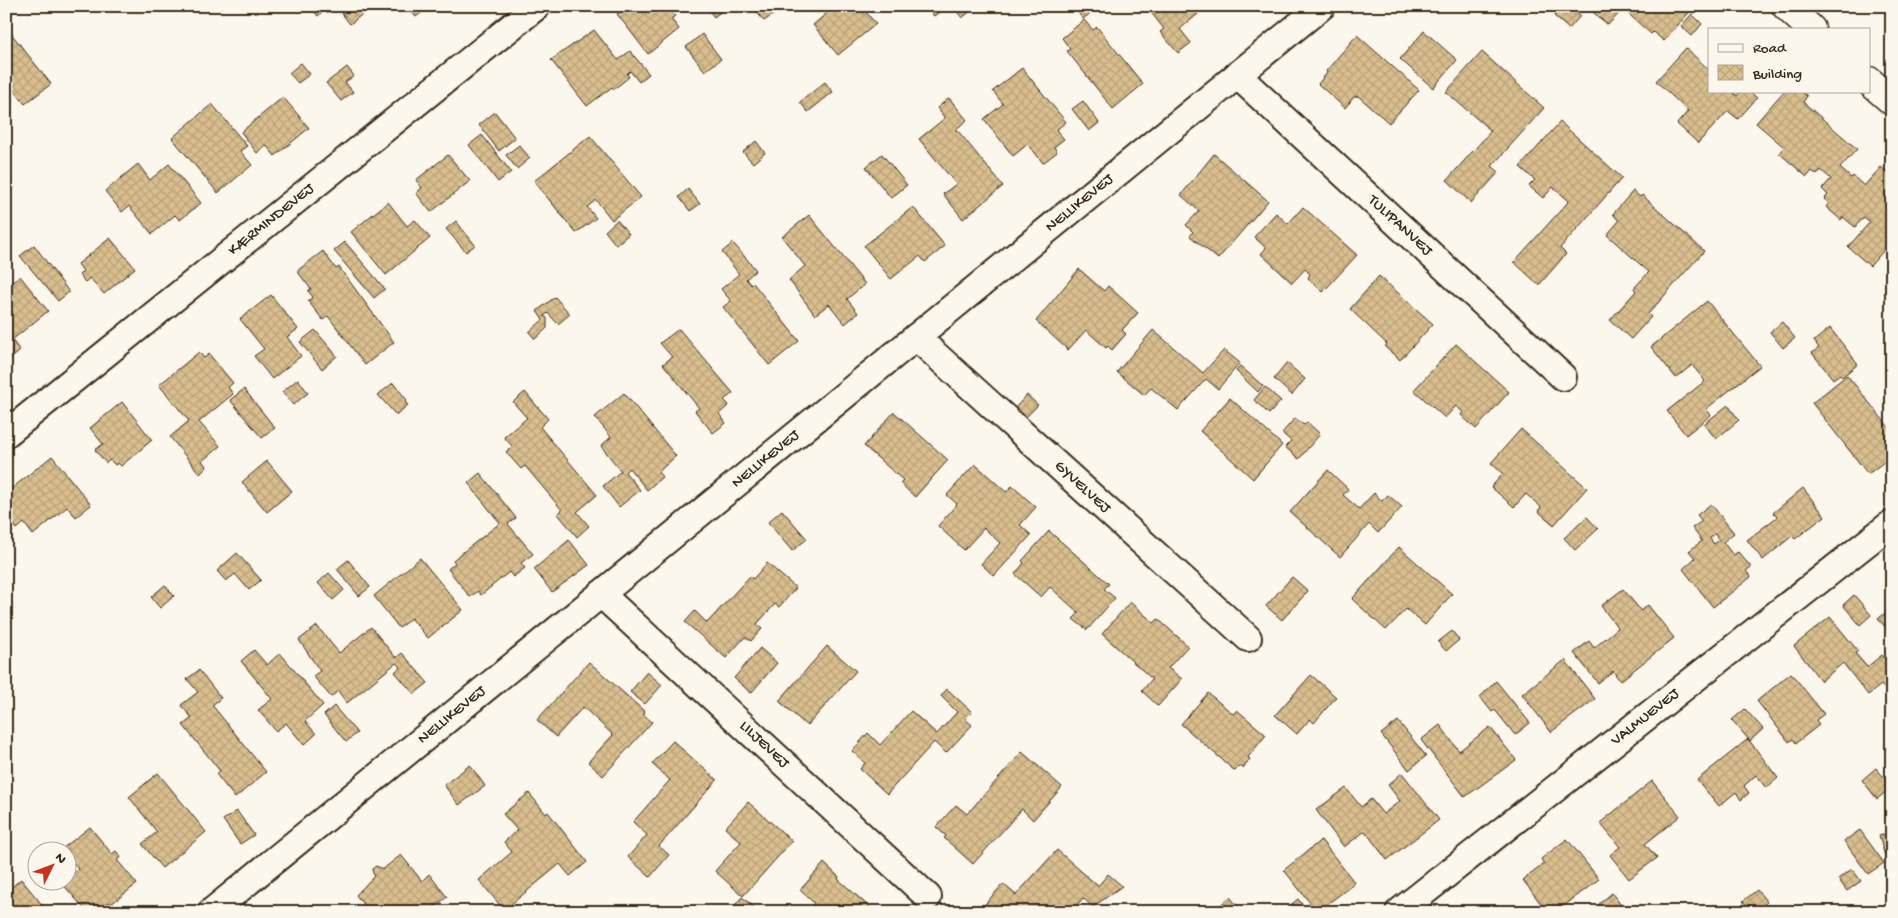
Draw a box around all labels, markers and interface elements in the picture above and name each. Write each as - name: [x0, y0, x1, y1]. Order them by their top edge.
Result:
- legend: [1708, 28, 1870, 92]
- text: Road: [1753, 40, 1787, 58]
- text: Building: [1752, 66, 1802, 84]
- street label: NELLIKEVEJ: [1042, 169, 1119, 237]
- street label: KÆRMINDEVEJ: [225, 179, 319, 260]
- street label: TULIPANVEJ: [1363, 191, 1437, 261]
- street label: NELLIKEVEJ: [728, 425, 805, 493]
- street label: GYVELVEJ: [1050, 457, 1115, 519]
- street label: NELLIKEVEJ: [414, 681, 491, 749]
- street label: VALMUEVEJ: [1607, 684, 1685, 751]
- street label: LILJEVEJ: [735, 717, 794, 774]
- north arrow: [28, 840, 78, 890]
- text: N: [50, 850, 69, 868]

